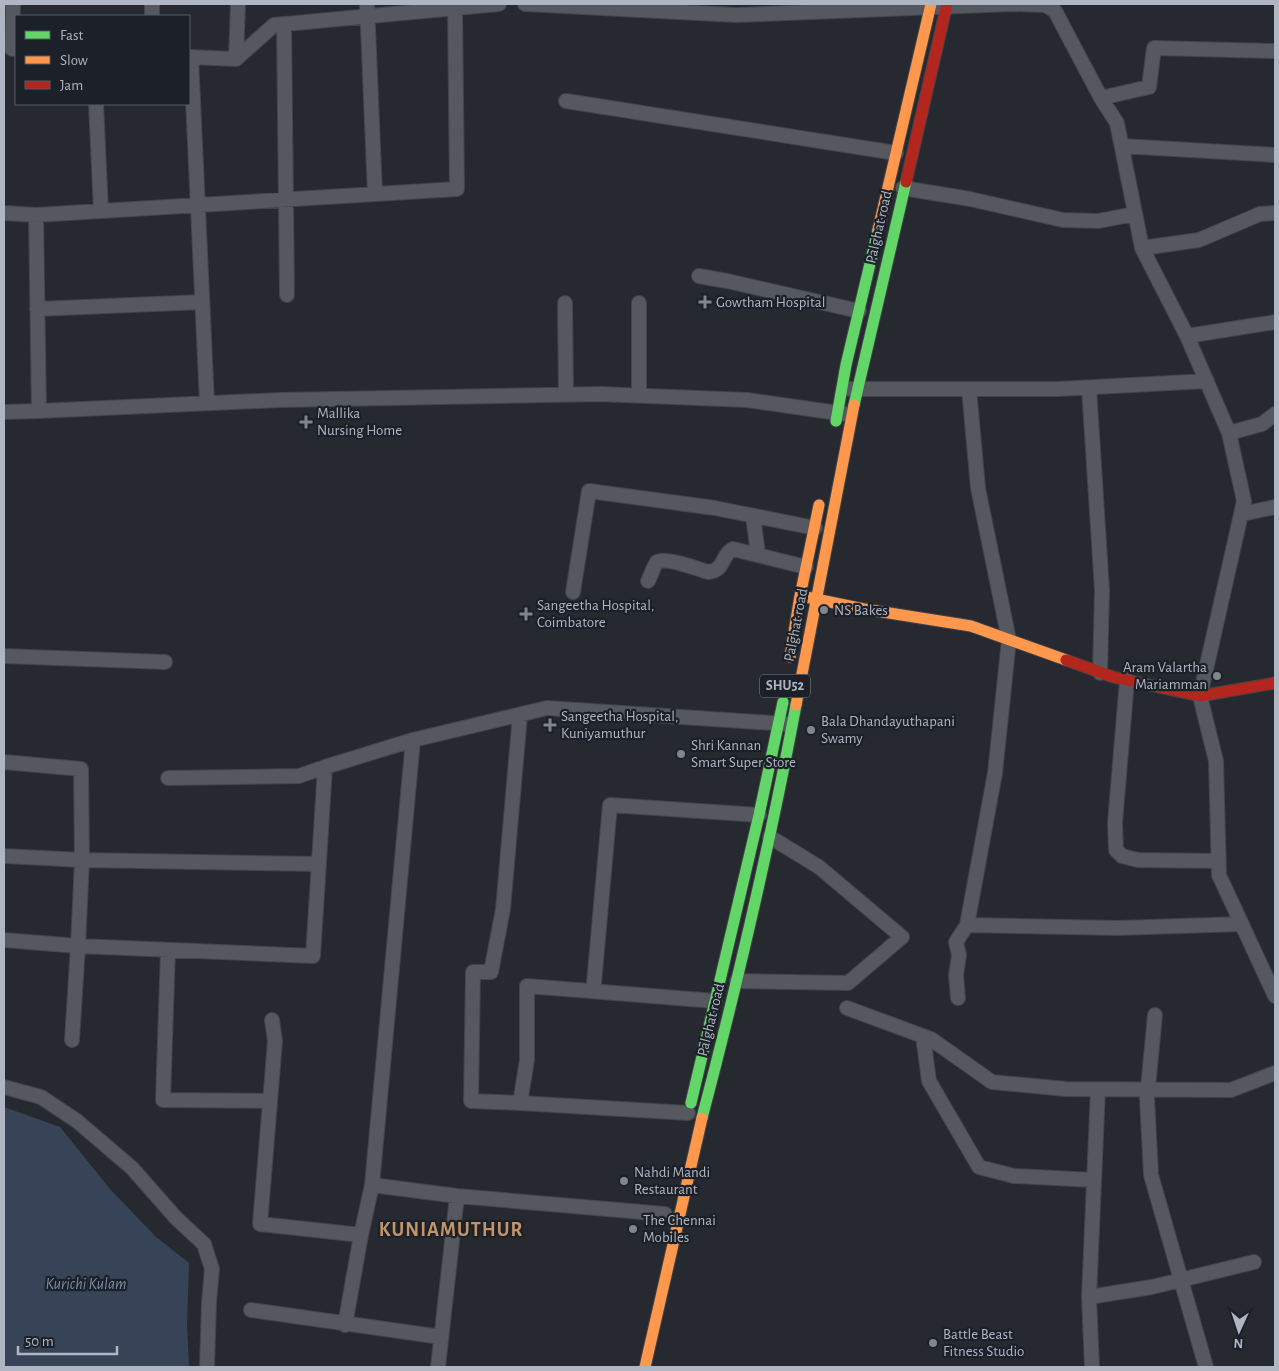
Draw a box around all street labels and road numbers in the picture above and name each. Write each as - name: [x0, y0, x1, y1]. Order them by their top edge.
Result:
- street label: Palghat road: [863, 189, 895, 265]
- street label: Palghat road: [782, 587, 810, 663]
- road number: SHU52: [760, 674, 810, 698]
- street label: Palghat road: [695, 982, 727, 1058]

